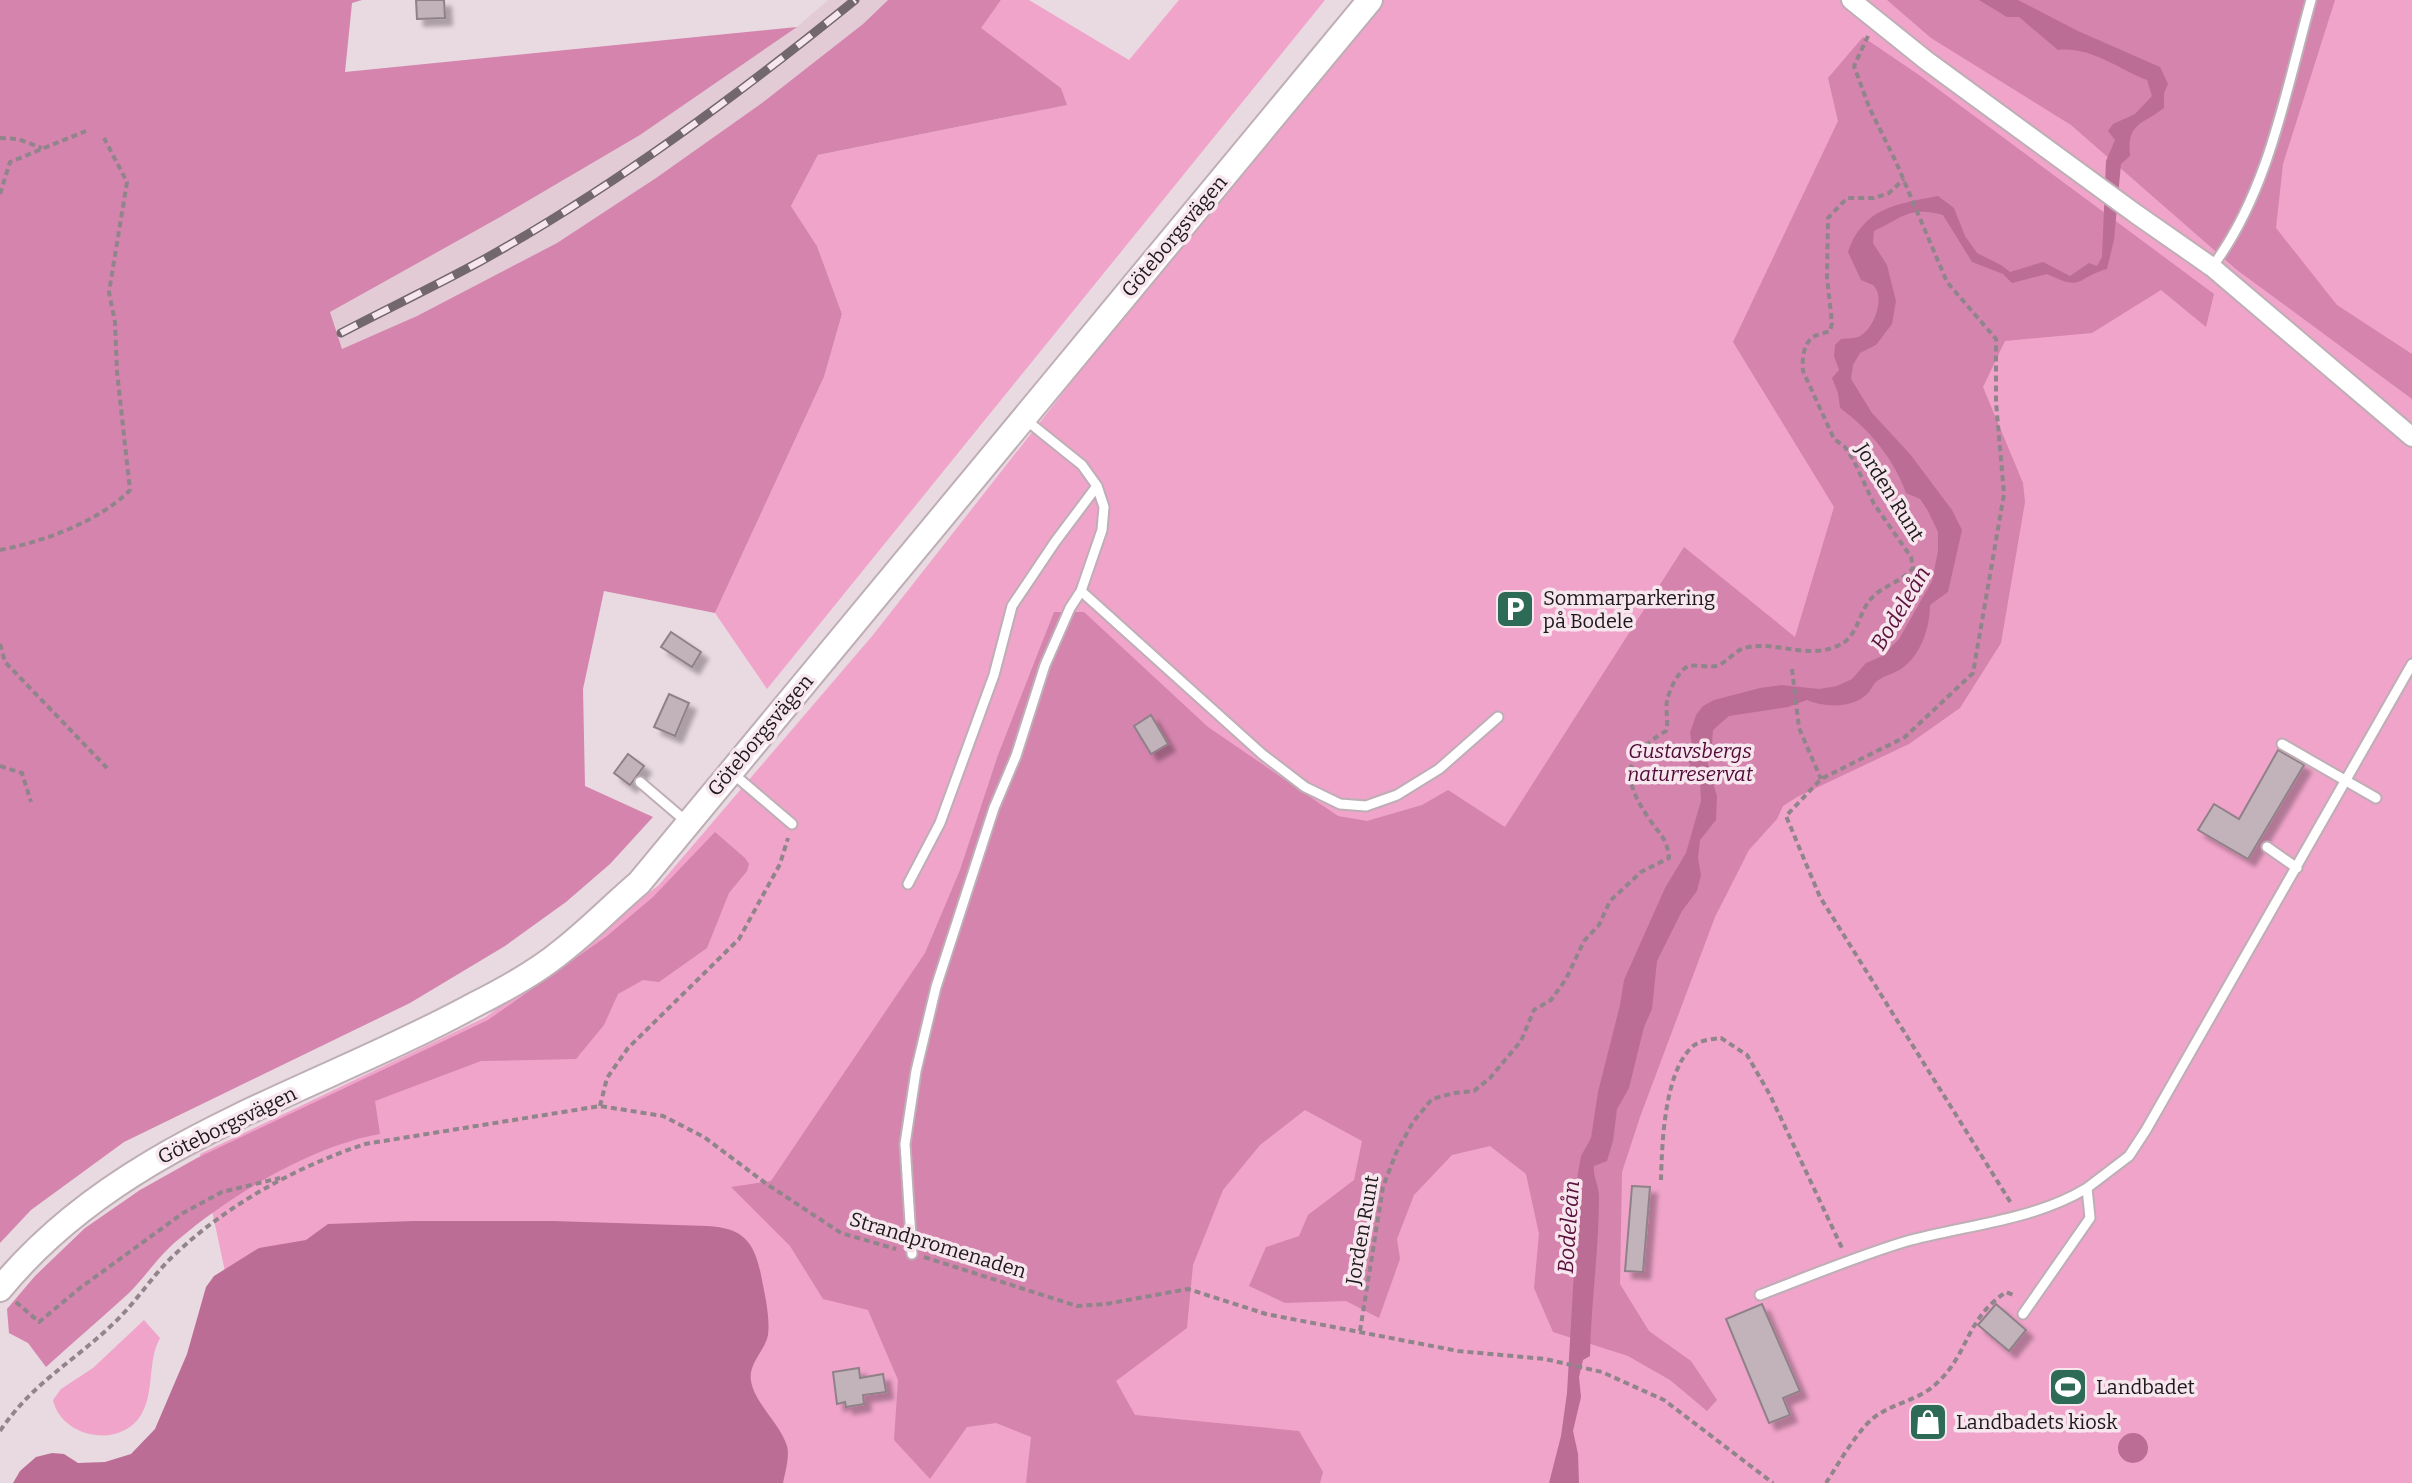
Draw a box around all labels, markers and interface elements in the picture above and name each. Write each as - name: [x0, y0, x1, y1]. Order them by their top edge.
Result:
- street label: Göteborgsvägen: [1116, 170, 1232, 302]
- street label: Jorden Runt: [1850, 438, 1930, 545]
- water label: Bodeleån: [1865, 561, 1936, 655]
- place label: Sommarparkering på Bodele: [1543, 586, 1715, 633]
- parking icon: Sommarparkering på Bodele: [1494, 588, 1536, 630]
- street label: Göteborgsvägen: [702, 669, 818, 801]
- park label: Gustavsbergs naturreservat: [1627, 739, 1754, 786]
- street label: Göteborgsvägen: [154, 1081, 301, 1169]
- street label: Jorden Runt: [1340, 1173, 1383, 1288]
- water label: Bodeleån: [1552, 1180, 1585, 1275]
- street label: Strandpromenaden: [847, 1207, 1030, 1283]
- sports icon: Landbadet: [2047, 1366, 2089, 1408]
- place label: Landbadet: [2096, 1375, 2195, 1399]
- shop icon: Landbadets kiosk: [1907, 1401, 1949, 1443]
- place label: Landbadets kiosk: [1956, 1410, 2118, 1434]

